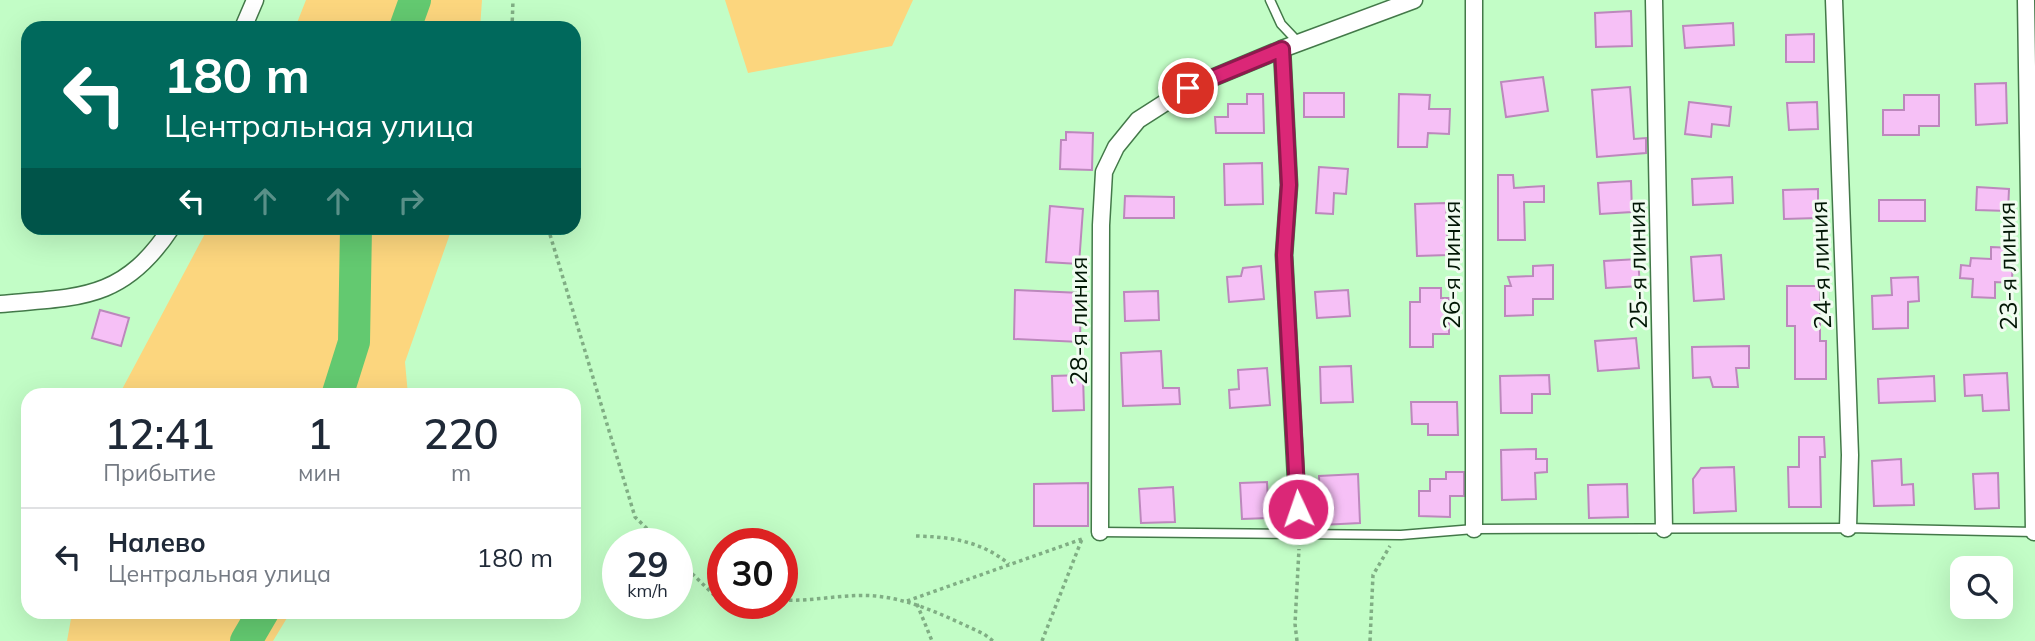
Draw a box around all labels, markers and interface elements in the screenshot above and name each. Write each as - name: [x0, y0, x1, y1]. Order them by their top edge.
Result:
- text: 180 m: [164, 44, 310, 105]
- icon: left: [49, 49, 140, 140]
- pin: [1158, 58, 1218, 118]
- icon: arrive: [1169, 69, 1207, 107]
- text: Центральная улица: [164, 105, 474, 145]
- icon: left: [173, 182, 211, 220]
- icon: ahead: [246, 182, 284, 220]
- icon: ahead: [319, 182, 357, 220]
- icon: right: [392, 182, 430, 220]
- street label: 25-я линия: [1621, 200, 1653, 330]
- street label: 24-я линия: [1803, 200, 1837, 330]
- street label: 26-я линия: [1436, 201, 1466, 329]
- street label: 23-я линия: [1991, 201, 2023, 331]
- street label: 28-я линия: [1063, 257, 1093, 385]
- text: 12:41: [104, 407, 215, 460]
- text: 1: [307, 407, 332, 460]
- text: 220: [423, 407, 499, 460]
- text: Прибытие: [103, 458, 216, 487]
- text: мин: [298, 458, 341, 487]
- text: m: [451, 458, 471, 487]
- position arrow: [1261, 472, 1335, 546]
- text: Налево: [108, 526, 206, 559]
- speed limit sign: 30: [707, 528, 798, 619]
- icon: left: [49, 538, 87, 576]
- text: 180 m: [477, 541, 553, 574]
- text: 29: [626, 542, 669, 586]
- map controls: [1950, 556, 2013, 619]
- button: search: [1950, 556, 2013, 619]
- text: Центральная улица: [108, 559, 331, 588]
- text: km/h: [627, 579, 668, 602]

